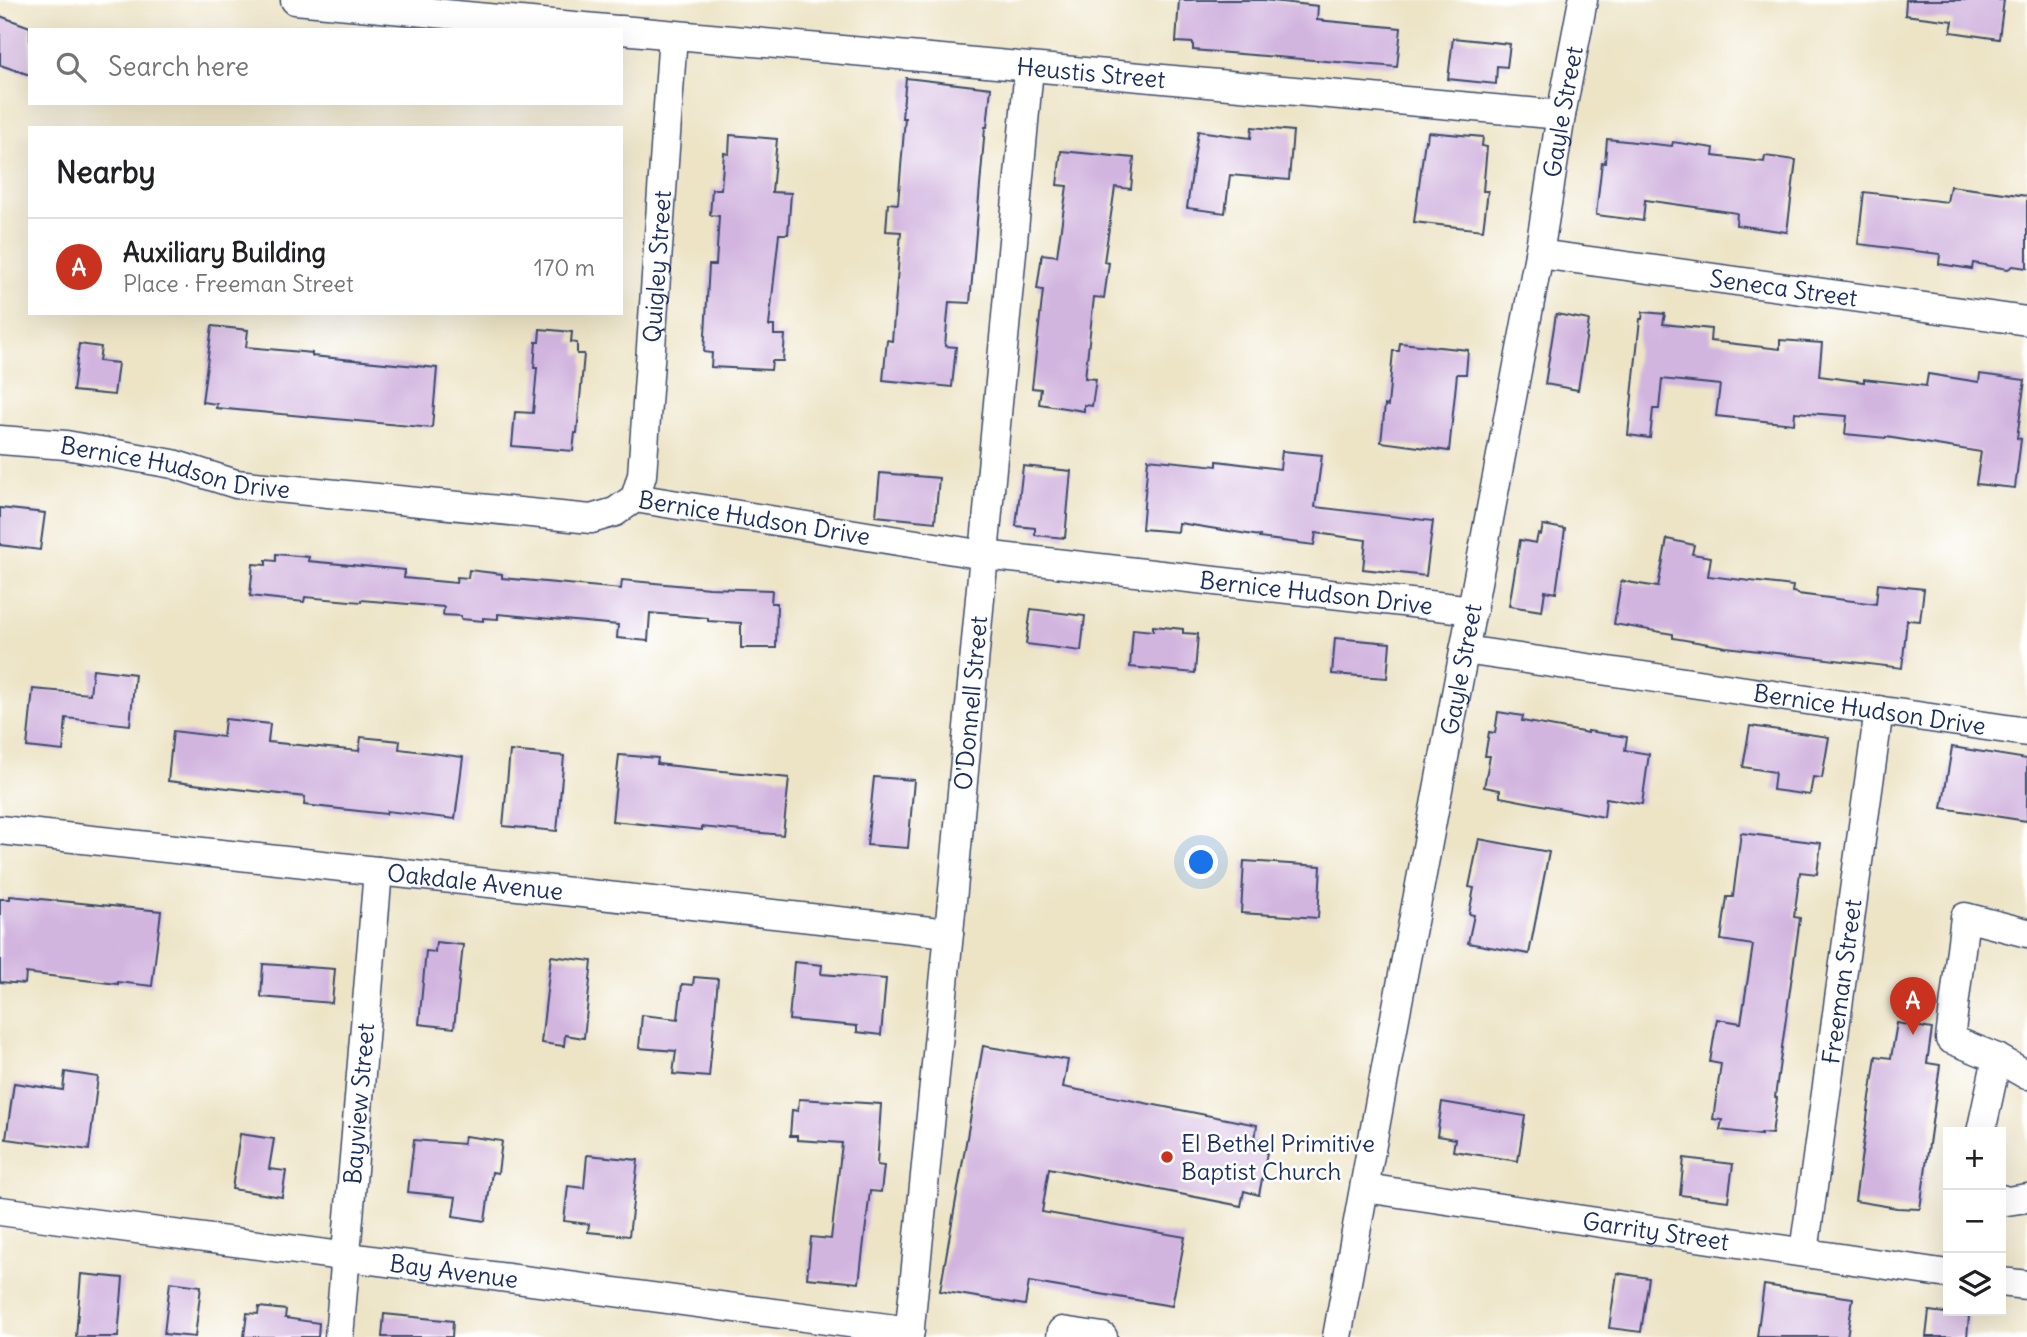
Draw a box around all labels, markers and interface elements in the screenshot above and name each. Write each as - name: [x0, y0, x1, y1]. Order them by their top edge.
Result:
- search box: [28, 28, 623, 105]
- street label: Gayle Street: [1536, 43, 1589, 179]
- icon: search: [52, 48, 90, 86]
- text: Search here: [108, 50, 249, 83]
- street label: Heustis Street: [1015, 51, 1167, 94]
- text: Nearby: [56, 153, 156, 191]
- street label: Quigley Street: [636, 189, 677, 344]
- text: Auxiliary Building: [123, 236, 326, 269]
- text: A: [72, 253, 86, 282]
- text: 170 m: [534, 253, 595, 282]
- street label: Seneca Street: [1708, 263, 1859, 313]
- text: Place · Freeman Street: [123, 269, 354, 298]
- street label: Bernice Hudson Drive: [58, 429, 291, 504]
- street label: Bernice Hudson Drive: [636, 484, 872, 551]
- street label: Bernice Hudson Drive: [1198, 564, 1434, 620]
- street label: Gayle Street: [1434, 601, 1488, 737]
- street label: O'Donnell Street: [947, 614, 993, 791]
- street label: Bernice Hudson Drive: [1752, 677, 1988, 741]
- your location: [1184, 845, 1218, 879]
- street label: Oakdale Avenue: [386, 857, 565, 906]
- street label: Freeman Street: [1815, 897, 1868, 1066]
- pin: A: [1890, 977, 1936, 1035]
- street label: Bayview Street: [337, 1022, 380, 1186]
- map controls: [1943, 1127, 2006, 1316]
- button: +: [1943, 1127, 2006, 1190]
- place label: El Bethel Primitive Baptist Church: [1181, 1128, 1375, 1186]
- marker: El Bethel Primitive Baptist Church: [1159, 1149, 1175, 1165]
- button: −: [1943, 1190, 2006, 1253]
- street label: Garrity Street: [1581, 1205, 1731, 1257]
- street label: Bay Avenue: [388, 1248, 520, 1294]
- button: layers: [1943, 1253, 2006, 1316]

